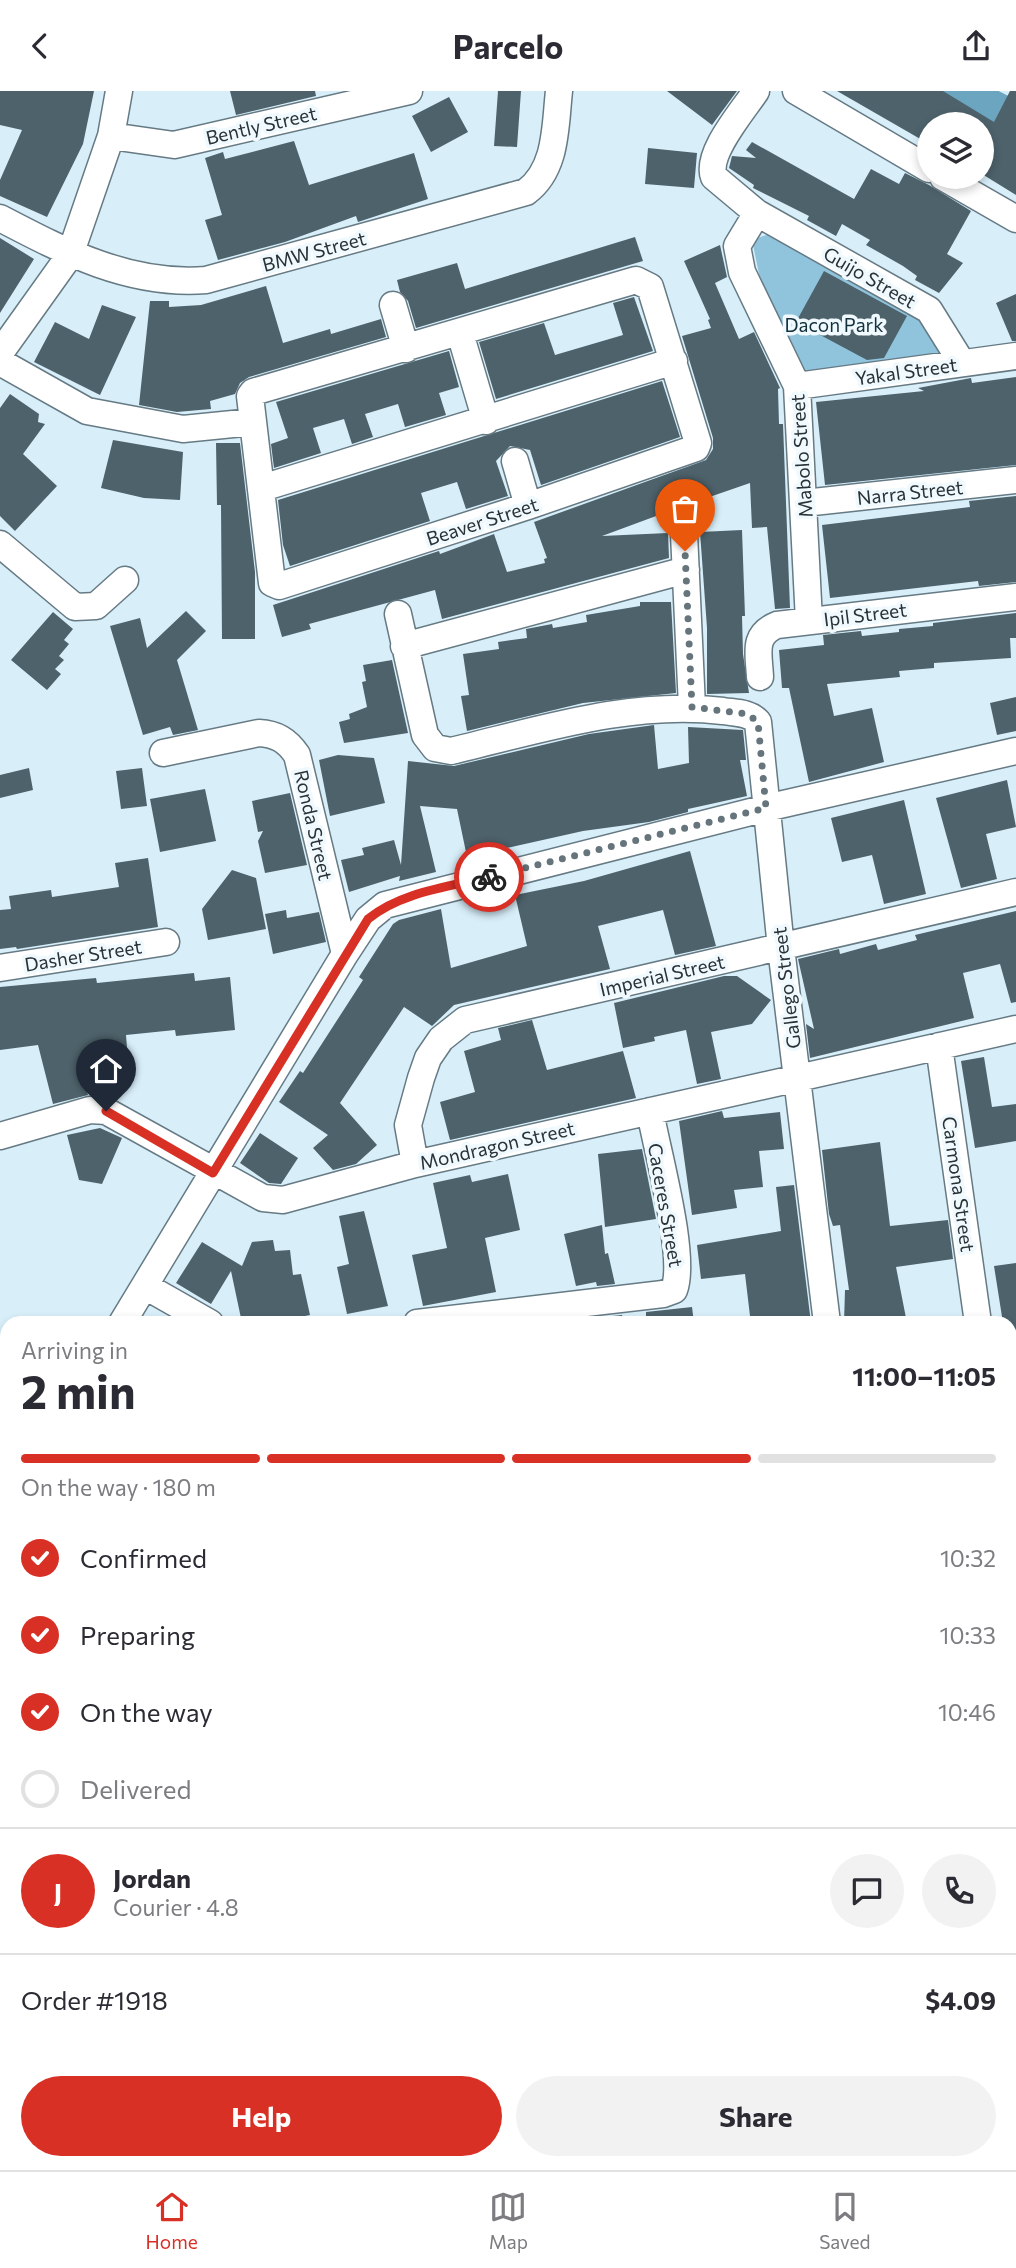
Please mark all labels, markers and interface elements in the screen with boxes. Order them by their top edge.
text: Parcelo [453,26,563,66]
icon: back [21,27,59,65]
icon: share [957,27,995,65]
street label: Bently Street [203,101,319,149]
map controls [917,112,994,189]
button: layers [917,112,994,189]
street label: BMW Street [260,226,369,276]
street label: Guijo Street [820,241,921,313]
park label: Dacon Park [785,313,883,336]
street label: Yakal Street [853,352,959,390]
street label: Mabolo Street [785,393,817,519]
street label: Narra Street [856,475,964,509]
pin [655,479,715,551]
icon: bag [666,490,704,528]
street label: Beaver Street [423,492,541,550]
street label: Ipil Street [822,597,908,631]
street label: Ronda Street [290,768,338,883]
courier [454,842,524,912]
icon: bike [470,858,508,896]
street label: Gallego Street [767,926,805,1050]
street label: Dasher Street [23,934,143,976]
street label: Imperial Street [597,949,727,1001]
pin [76,1039,136,1111]
icon: home [87,1050,125,1088]
street label: Carmona Street [938,1115,980,1253]
street label: Mondragon Street [417,1116,577,1174]
street label: Caceres Street [644,1141,688,1269]
text: Arriving in [21,1336,128,1364]
text: 11:00–11:05 [852,1360,996,1391]
text: 2 min [21,1362,136,1418]
text: On the way · 180 m [21,1473,216,1501]
icon: check [21,1539,59,1577]
text: Confirmed [80,1542,207,1573]
text: 10:32 [940,1544,996,1572]
icon: check [21,1616,59,1654]
text: Preparing [80,1619,195,1650]
text: 10:33 [940,1621,996,1649]
icon: check [21,1693,59,1731]
text: On the way [80,1696,213,1727]
text: 10:46 [938,1698,996,1726]
text: Delivered [80,1773,191,1804]
button: chat [830,1854,904,1928]
button: phone [922,1854,996,1928]
text: Jordan [113,1862,191,1893]
text: J [54,1876,62,1907]
text: Courier · 4.8 [113,1893,239,1921]
text: Order #1918 [21,1984,168,2015]
text: $4.09 [925,1984,996,2015]
button: Help [21,2076,502,2156]
button: Share [516,2076,996,2156]
tab: Home [146,2188,198,2253]
tab: Map [489,2188,528,2253]
tab: Saved [819,2188,870,2253]

